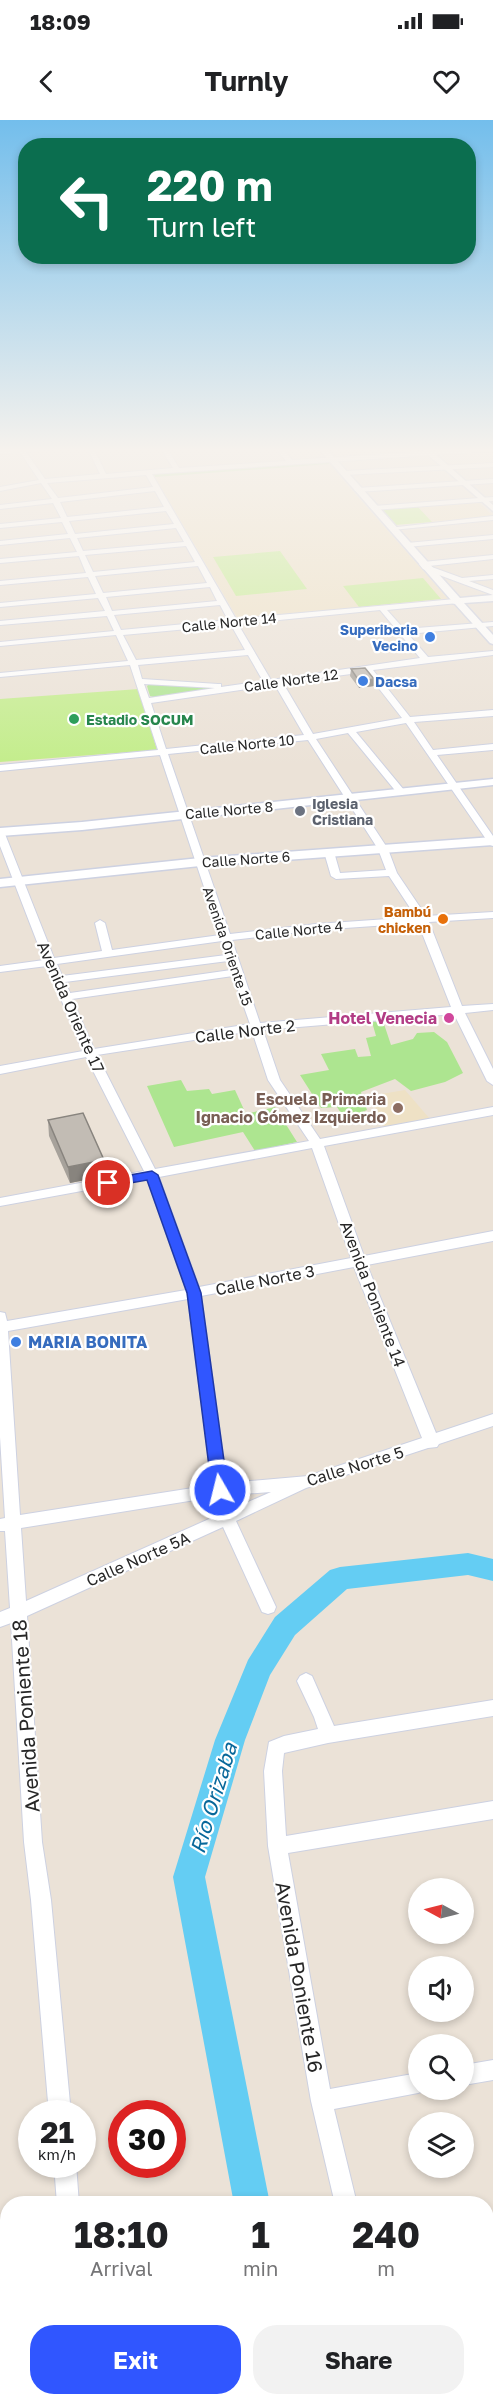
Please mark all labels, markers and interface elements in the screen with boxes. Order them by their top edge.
text: 18:09 [30,8,91,35]
icon: back [30,65,63,98]
text: Turnly [204,65,289,97]
icon: heart [430,65,463,98]
text: 220 m [147,160,273,210]
icon: left [48,162,126,240]
text: Turn left [147,211,256,243]
street label: Calle Norte 14 [181,609,277,635]
place label: Superiberia Vecino [340,621,418,654]
marker: Superiberia Vecino [423,630,437,644]
street label: Calle Norte 12 [243,665,339,695]
place label: Dacsa [375,673,417,690]
marker: Dacsa [356,674,370,688]
place label: Estadio SOCUM [86,711,193,728]
marker: Estadio SOCUM [67,712,81,726]
street label: Calle Norte 10 [199,731,295,757]
place label: Iglesia Cristiana [312,795,373,828]
street label: Calle Norte 8 [184,798,274,822]
marker: Iglesia Cristiana [293,804,307,818]
street label: Calle Norte 6 [201,847,291,871]
street label: Avenida Oriente 15 [200,884,256,1008]
place label: Bambú chicken [378,903,431,936]
marker: Bambú chicken [436,912,450,926]
street label: Calle Norte 4 [254,917,344,943]
street label: Avenida Oriente 17 [33,938,109,1076]
place label: Hotel Venecia [328,1008,437,1028]
marker: Hotel Venecia [442,1011,456,1025]
street label: Calle Norte 2 [194,1015,296,1047]
place label: Escuela Primaria Ignacio Gómez Izquierdo [196,1089,386,1127]
marker: Escuela Primaria Ignacio Gómez Izquierdo [391,1101,405,1115]
pin [82,1157,133,1208]
icon: arrive [91,1166,124,1199]
street label: Avenida Poniente 14 [336,1218,410,1370]
street label: Calle Norte 3 [214,1261,316,1299]
place label: MARIA BONITA [28,1332,148,1352]
marker: MARIA BONITA [9,1335,23,1349]
street label: Calle Norte 5 [304,1442,406,1490]
position arrow [188,1458,252,1522]
street label: Calle Norte 5A [83,1527,193,1591]
street label: Avenida Poniente 18 [6,1619,44,1813]
water label: Río Orizaba [184,1738,242,1857]
north arrow [408,1878,474,1944]
map controls [408,1878,474,2178]
street label: Avenida Poniente 16 [271,1880,329,2074]
button: sound [408,1956,474,2022]
button: search [408,2034,474,2100]
speed limit sign: 30 [108,2100,186,2178]
button: layers [408,2112,474,2178]
text: 21 [40,2114,74,2150]
text: km/h [38,2145,76,2163]
text: 18:10 [74,2213,169,2256]
text: 1 [251,2213,270,2256]
text: 240 [352,2213,420,2256]
text: Arrival [90,2256,153,2280]
text: min [243,2256,278,2280]
text: m [377,2256,395,2280]
button: Exit [30,2325,241,2394]
button: Share [253,2325,464,2394]

